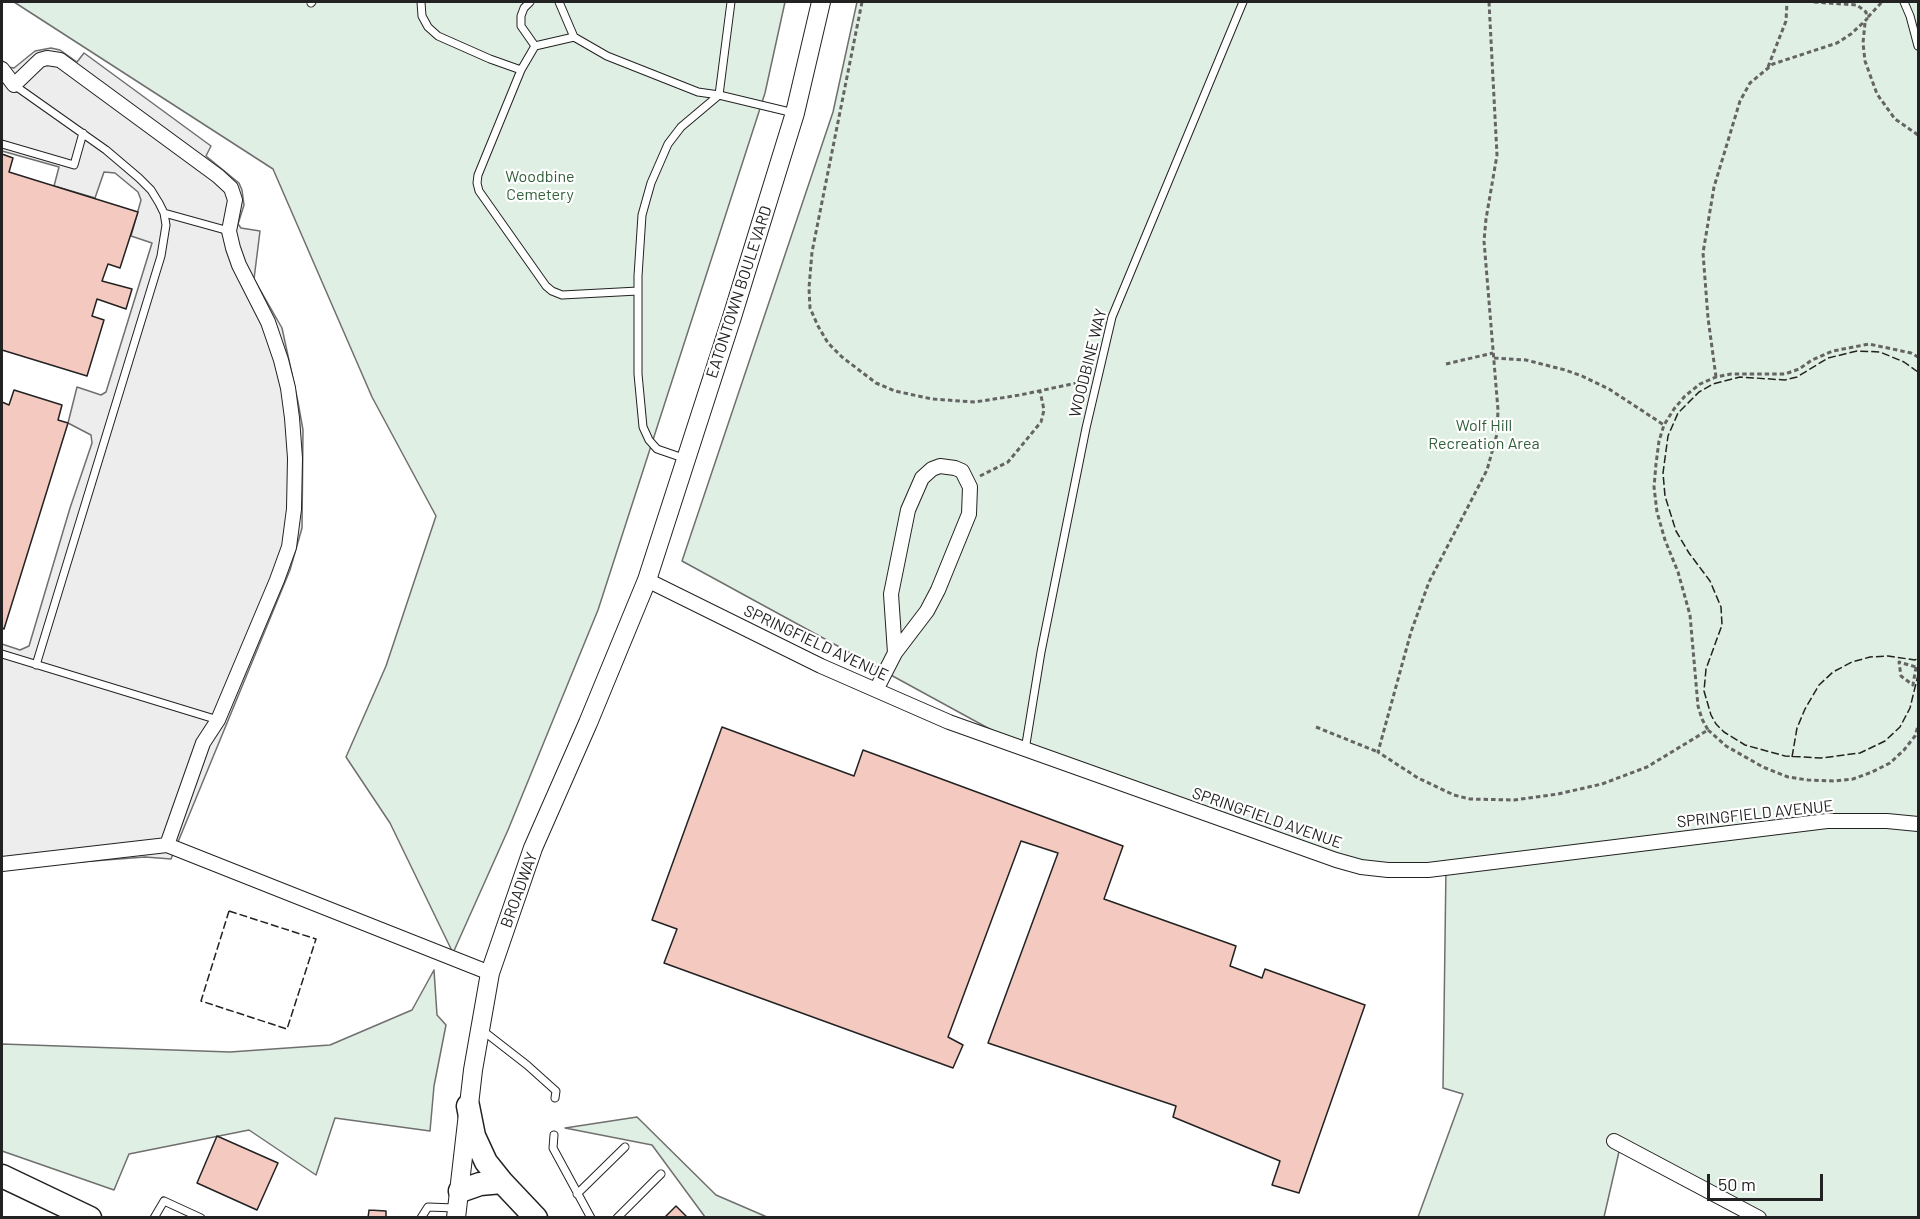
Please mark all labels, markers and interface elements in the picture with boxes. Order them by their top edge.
park label: Woodbine Cemetery [505,167,575,205]
street label: EATONTOWN BOULEVARD [702,203,776,381]
street label: WOODBINE WAY [1065,307,1111,419]
park label: Wolf Hill Recreation Area [1428,416,1540,454]
street label: SPRINGFIELD AVENUE [741,601,891,685]
street label: SPRINGFIELD AVENUE [1190,783,1344,853]
street label: SPRINGFIELD AVENUE [1676,796,1834,832]
street label: BROADWAY [496,849,542,931]
scale bar [1710,1162,1826,1200]
text: 50 m [1718,1173,1756,1195]

